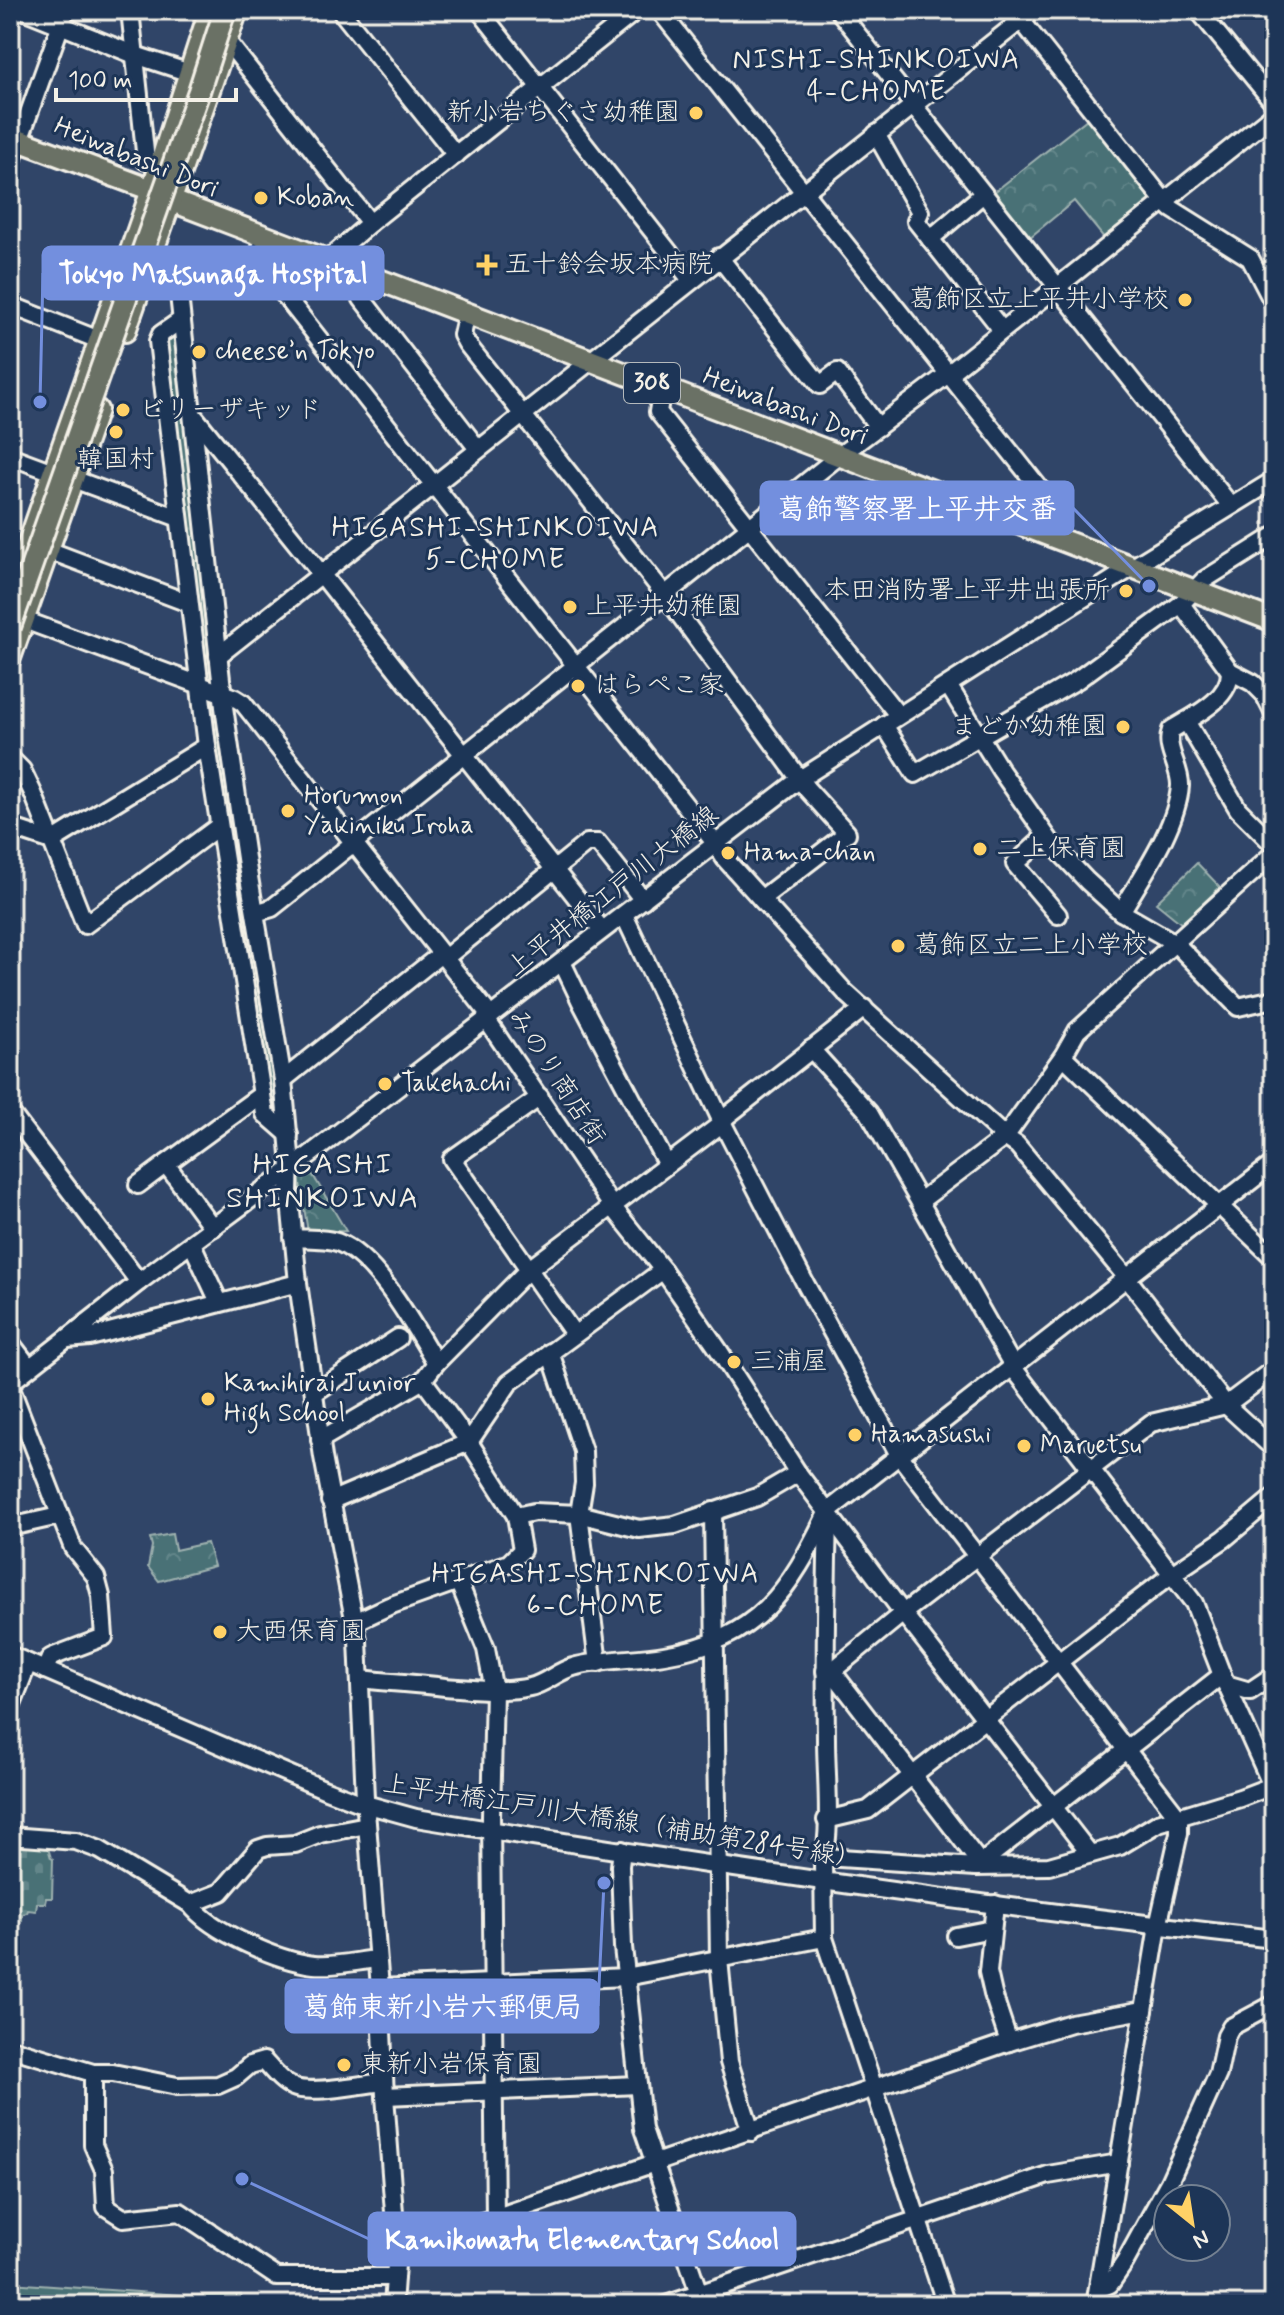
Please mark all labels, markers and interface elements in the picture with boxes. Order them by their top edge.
district label: NISHI-SHINKOIWA 4-CHOME [733,42,1021,111]
scale bar [56,52,236,102]
text: 100 m [68,66,132,97]
place label: 新小岩ちぐさ幼稚園 [447,96,680,130]
marker: 新小岩ちぐさ幼稚園 [687,104,705,122]
street label: Heiwabashi Dori [49,110,223,206]
place label: Koban [277,181,354,215]
marker: Koban [252,189,270,207]
callout: Tokyo Matsunaga Hospital [43,247,383,299]
place label: 五十鈴会坂本病院 [505,248,713,282]
marker: 五十鈴会坂本病院 [476,254,498,276]
text: Tokyo Matsunaga Hospital [58,257,368,297]
place label: 葛飾区立上平井小学校 [909,283,1169,317]
marker: 葛飾区立上平井小学校 [1176,291,1194,309]
place label: cheese’n Tokyo [215,335,375,369]
marker: cheese’n Tokyo [190,343,208,361]
street label: Heiwabashi Dori [698,360,872,454]
road number: 308 [624,363,680,403]
place label: ビリーザキッド [139,393,322,427]
marker: ビリーザキッド [114,401,132,419]
marker: 韓国村 [107,423,125,441]
place label: 韓国村 [77,443,155,477]
callout: 葛飾警察署上平井交番 [761,482,1073,534]
text: 葛飾警察署上平井交番 [777,492,1057,529]
district label: HIGASHI-SHINKOIWA 5-CHOME [331,510,661,579]
place label: 本田消防署上平井出張所 [824,574,1110,608]
marker: 本田消防署上平井出張所 [1117,582,1135,600]
place label: 上平井幼稚園 [586,590,742,624]
marker: 上平井幼稚園 [561,598,579,616]
place label: はらぺこ家 [594,669,724,703]
marker: はらぺこ家 [569,677,587,695]
place label: まどか幼稚園 [951,710,1107,744]
marker: まどか幼稚園 [1114,718,1132,736]
place label: Horumon Yakiniku Iroha [304,779,474,843]
street label: 上平井橋江戸川大橋線 [500,799,726,985]
marker: Horumon Yakiniku Iroha [279,802,297,820]
place label: 二上保育園 [996,832,1126,866]
place label: Hama-chan [744,836,875,870]
marker: 二上保育園 [971,840,989,858]
marker: Hama-chan [719,844,737,862]
place label: 葛飾区立二上小学校 [914,929,1148,963]
marker: 葛飾区立二上小学校 [889,937,907,955]
street label: みのり商店街 [499,1002,613,1152]
place label: Takehachi [401,1067,511,1101]
marker: Takehachi [376,1075,394,1093]
district label: HIGASHI SHINKOIWA [226,1145,420,1218]
place label: 三浦屋 [750,1345,828,1379]
marker: 三浦屋 [725,1353,743,1371]
place label: Kamihirai Junior High School [224,1367,416,1434]
marker: Kamihirai Junior High School [199,1390,217,1408]
place label: Hamasushi [871,1418,991,1452]
marker: Hamasushi [846,1426,864,1444]
place label: Maruetsu [1040,1429,1142,1463]
marker: Maruetsu [1015,1437,1033,1455]
district label: HIGASHI-SHINKOIWA 6-CHOME [431,1556,761,1625]
place label: 大西保育園 [236,1615,366,1649]
marker: 大西保育園 [211,1623,229,1641]
street label: 上平井橋江戸川大橋線（補助第284号線） [380,1767,864,1877]
callout: 葛飾東新小岩六郵便局 [286,1980,598,2032]
text: 葛飾東新小岩六郵便局 [302,1990,582,2027]
place label: 東新小岩保育園 [360,2048,542,2082]
marker: 東新小岩保育園 [335,2056,353,2074]
north arrow [1152,2183,1232,2263]
callout: Kamikomatu Elementary School [369,2213,795,2265]
text: Kamikomatu Elementary School [385,2223,779,2260]
text: N [1188,2223,1214,2254]

